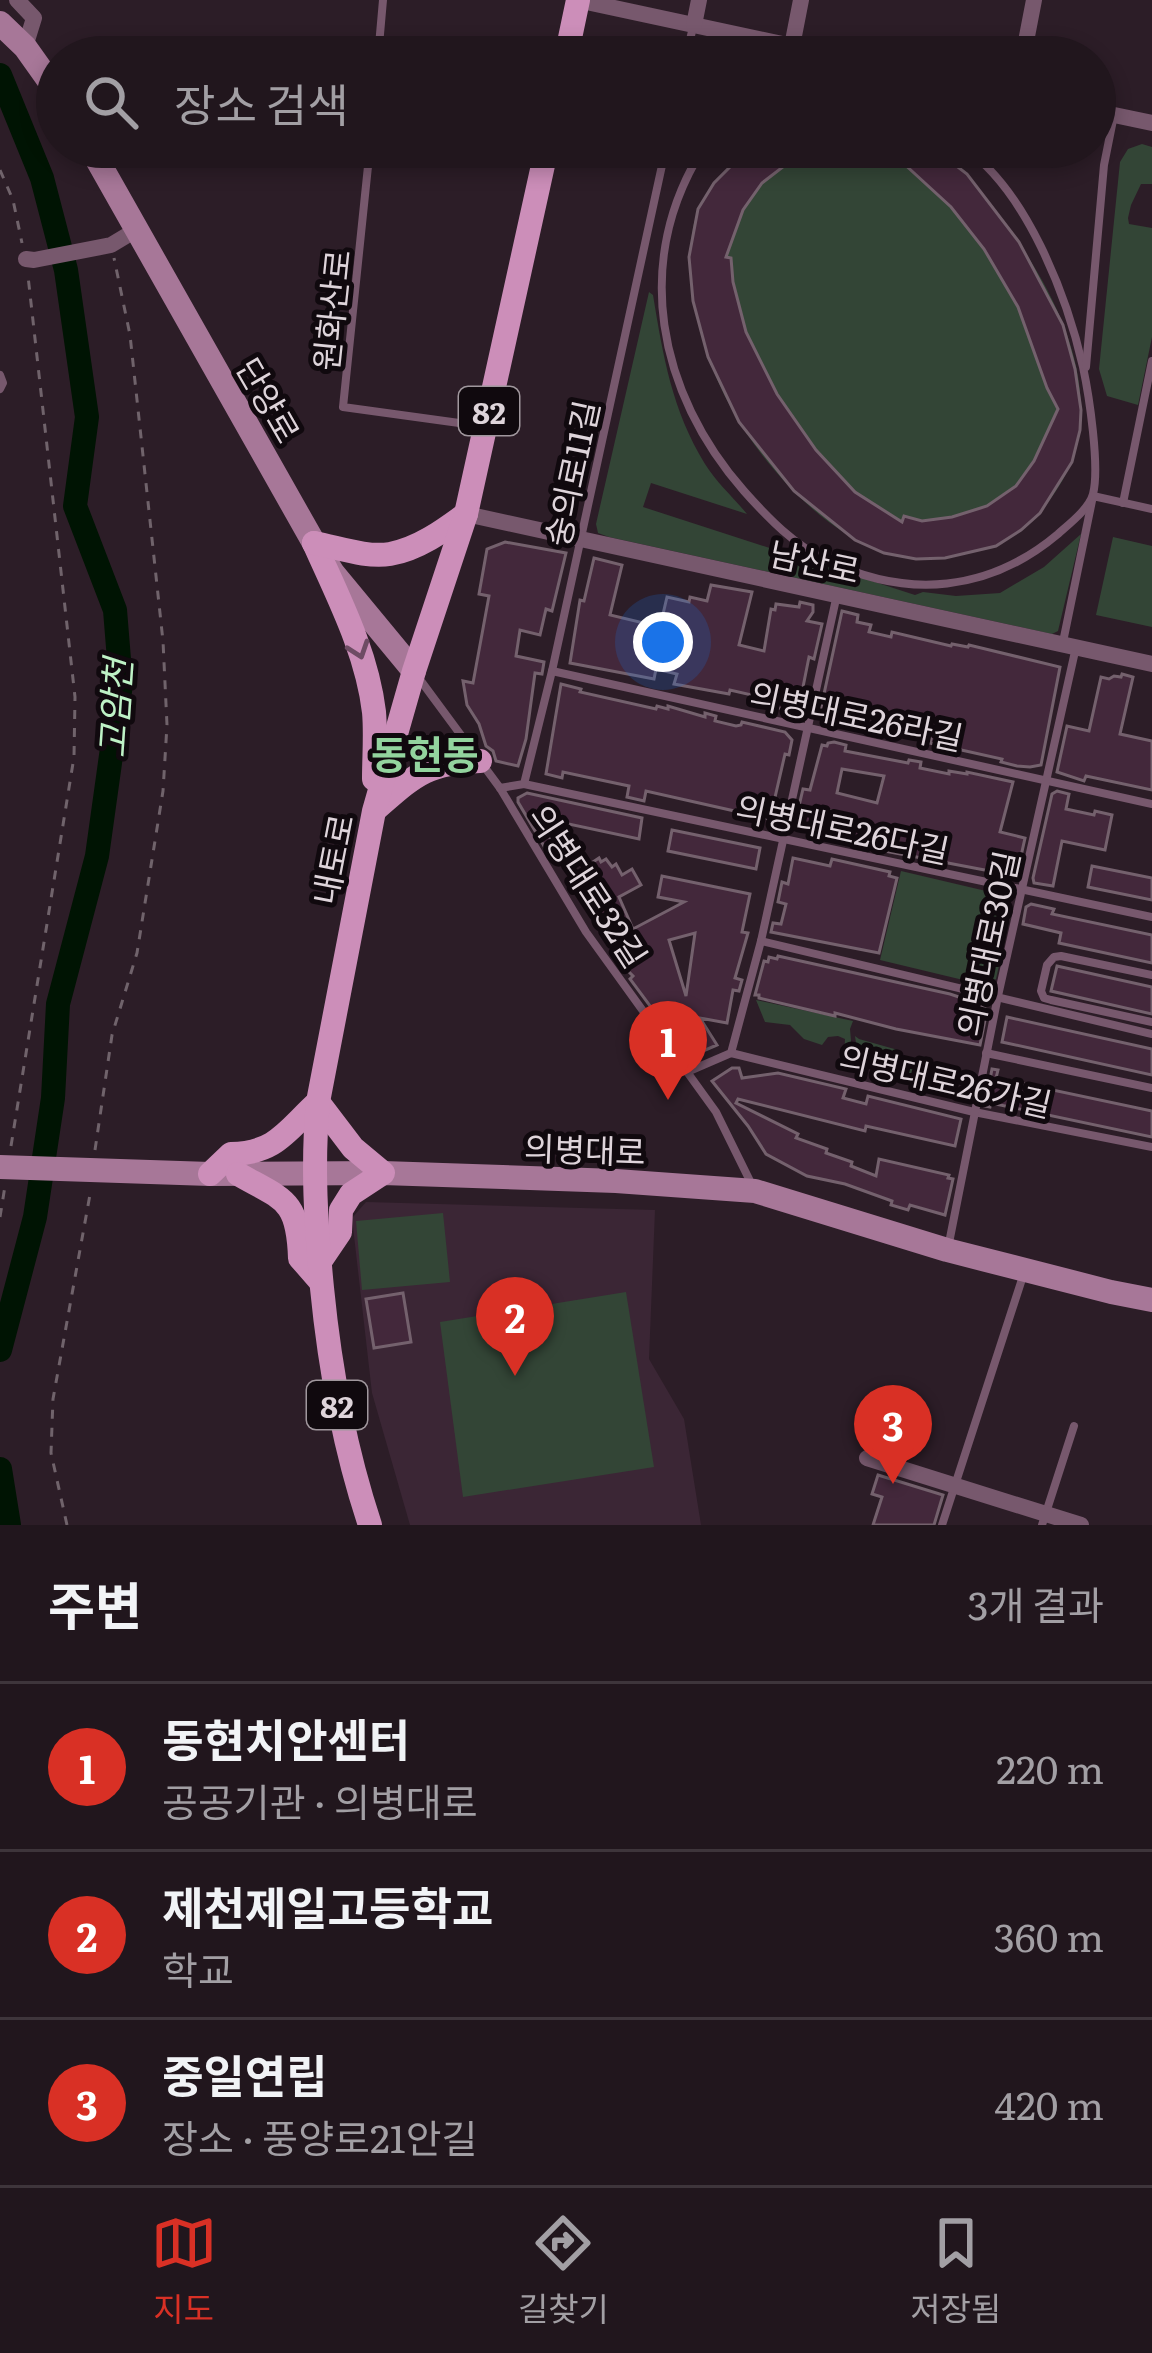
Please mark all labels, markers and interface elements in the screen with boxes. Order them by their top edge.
search box [36,36,1116,168]
icon: search [78,69,144,135]
text: 장소 검색 [174,69,349,136]
street label: 원화산로 [299,247,361,373]
street label: 단양로 [226,347,314,451]
road number: 82 [459,387,519,435]
street label: 숭의로11길 [531,395,609,551]
street label: 남산로 [765,527,865,593]
your location [633,612,693,672]
one-way arrow [344,639,369,660]
water label: 고암천 [83,653,143,759]
street label: 의병대로26라길 [746,668,968,760]
district label: 동현동 [371,723,479,781]
street label: 의병대로26다길 [732,781,954,873]
street label: 의병대로32길 [519,794,661,976]
street label: 내토로 [298,810,364,908]
street label: 의병대로30길 [942,846,1030,1040]
pin: 1 [629,1001,707,1100]
street label: 의병대로26가길 [835,1031,1057,1127]
street label: 의병대로 [523,1121,647,1175]
pin: 2 [476,1277,554,1376]
road number: 82 [307,1381,367,1429]
pin: 3 [854,1385,932,1484]
text: 주변 [48,1565,142,1641]
text: 3개 결과 [967,1574,1104,1632]
text: 동현치안센터 [162,1704,410,1771]
text: 1 [79,1738,95,1796]
text: 220 m [996,1738,1104,1796]
text: 공공기관 · 의병대로 [162,1771,478,1829]
text: 제천제일고등학교 [162,1872,493,1939]
text: 2 [77,1906,97,1964]
text: 360 m [994,1906,1104,1964]
text: 학교 [162,1939,234,1997]
text: 중일연립 [162,2040,328,2107]
text: 3 [76,2074,98,2132]
text: 420 m [995,2074,1104,2132]
text: 장소 · 풍양로21안길 [162,2107,477,2165]
tab: 지도 [151,2210,217,2331]
tab: 길찾기 [518,2210,609,2331]
tab: 저장됨 [910,2210,1001,2331]

